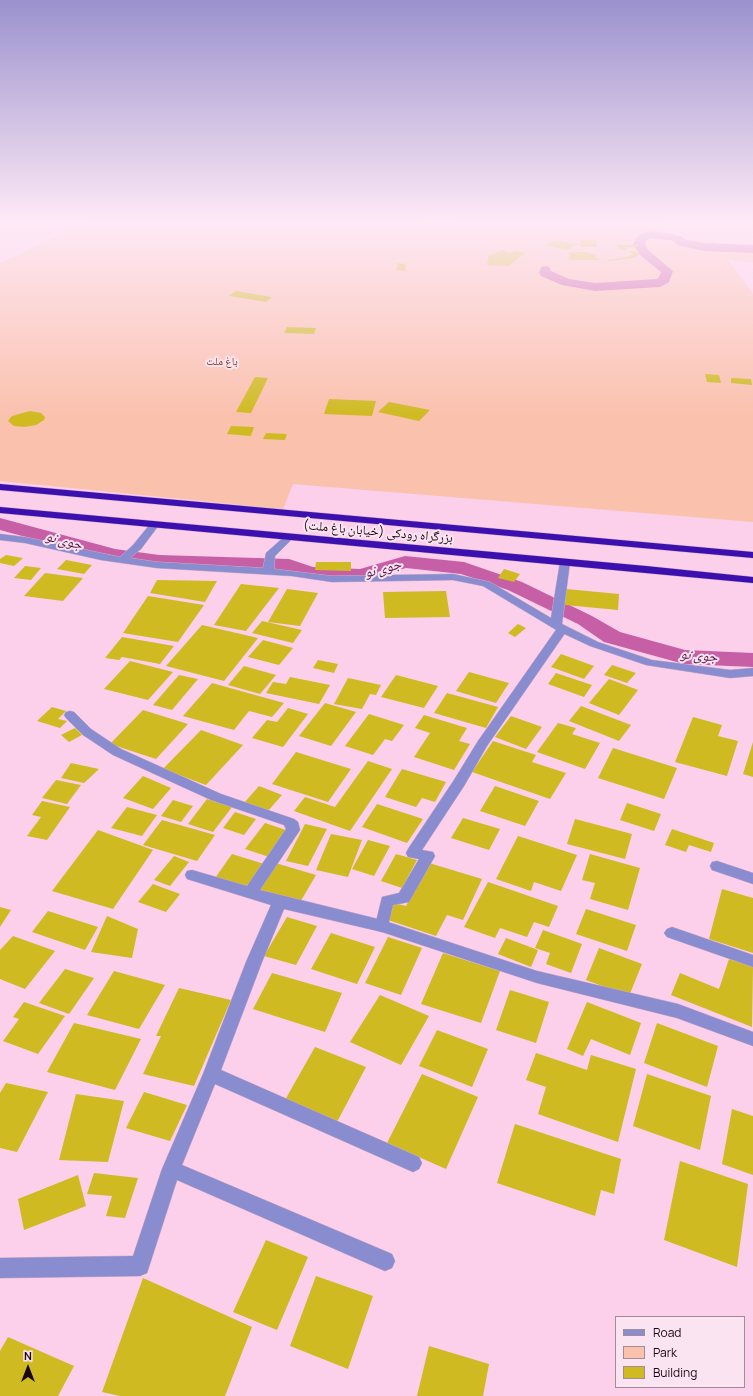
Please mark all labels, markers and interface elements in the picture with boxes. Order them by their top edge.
park label: باغ ملت [206,355,238,369]
street label: بزرگراه رودکی (خیابان باغ ملت) [302,518,454,546]
water label: جوی نو [44,528,84,554]
water label: جوی نو [363,556,403,582]
water label: جوی نو [680,646,718,666]
legend [615,1316,745,1388]
text: Road [653,1324,681,1341]
text: Park [653,1344,677,1361]
north arrow [8,1348,48,1388]
text: N [24,1348,32,1363]
text: Building [653,1364,697,1381]

